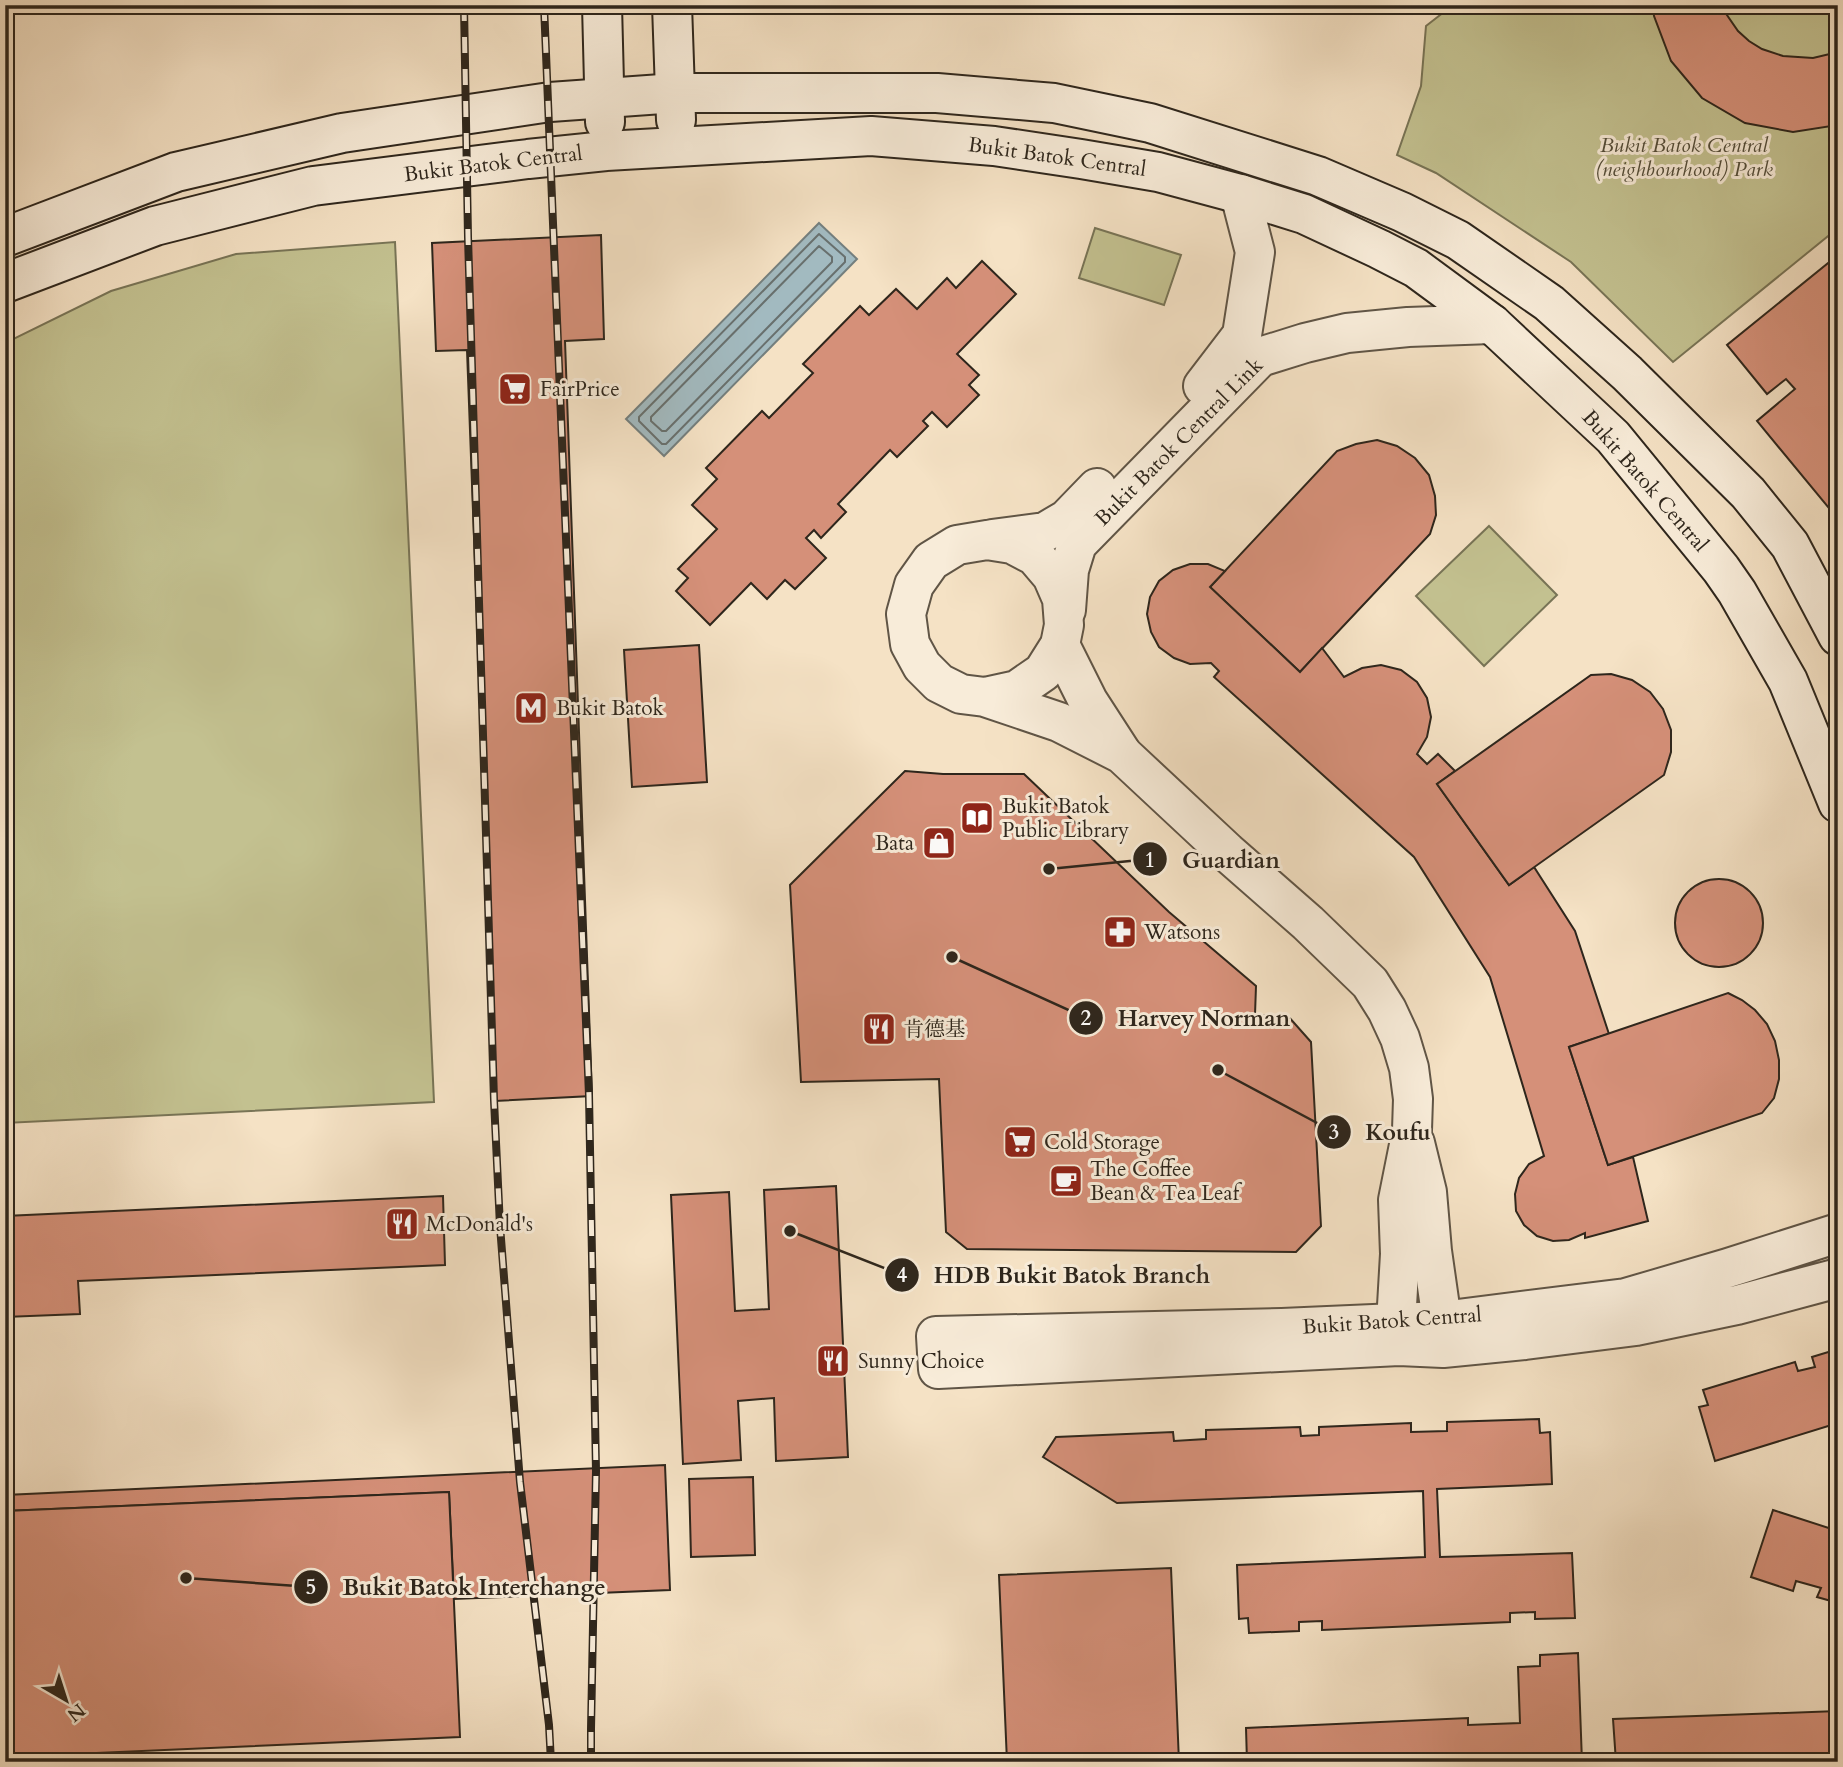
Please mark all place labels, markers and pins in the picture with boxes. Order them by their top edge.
supermarket icon: FairPrice [496,370,534,408]
place label: FairPrice [540,375,620,404]
metro station icon: Bukit Batok [512,689,550,727]
place label: Bukit Batok [556,694,665,723]
place label: Bukit Batok Public Library [1002,792,1129,845]
library icon: Bukit Batok Public Library [958,799,996,837]
shop icon: Bata [920,824,958,862]
place label: Bata [875,829,914,858]
callout: Guardian [1133,837,1294,881]
pharmacy icon: Watsons [1101,913,1139,951]
place label: Watsons [1143,918,1220,947]
callout: Harvey Norman [1069,996,1305,1040]
restaurant icon: 肯德基 [860,1010,898,1048]
place label: 肯德基 [903,1015,966,1044]
callout: Koufu [1316,1110,1445,1154]
supermarket icon: Cold Storage [1001,1123,1039,1161]
place label: Cold Storage [1044,1128,1160,1157]
place label: The Coffee Bean & Tea Leaf [1090,1155,1243,1208]
cafe icon: The Coffee Bean & Tea Leaf [1047,1162,1085,1200]
restaurant icon: McDonald's [383,1205,421,1243]
place label: McDonald's [426,1210,533,1239]
callout: HDB Bukit Batok Branch [885,1253,1224,1297]
restaurant icon: Sunny Choice [814,1342,852,1380]
place label: Sunny Choice [858,1347,985,1376]
callout: Bukit Batok Interchange [293,1565,619,1609]

